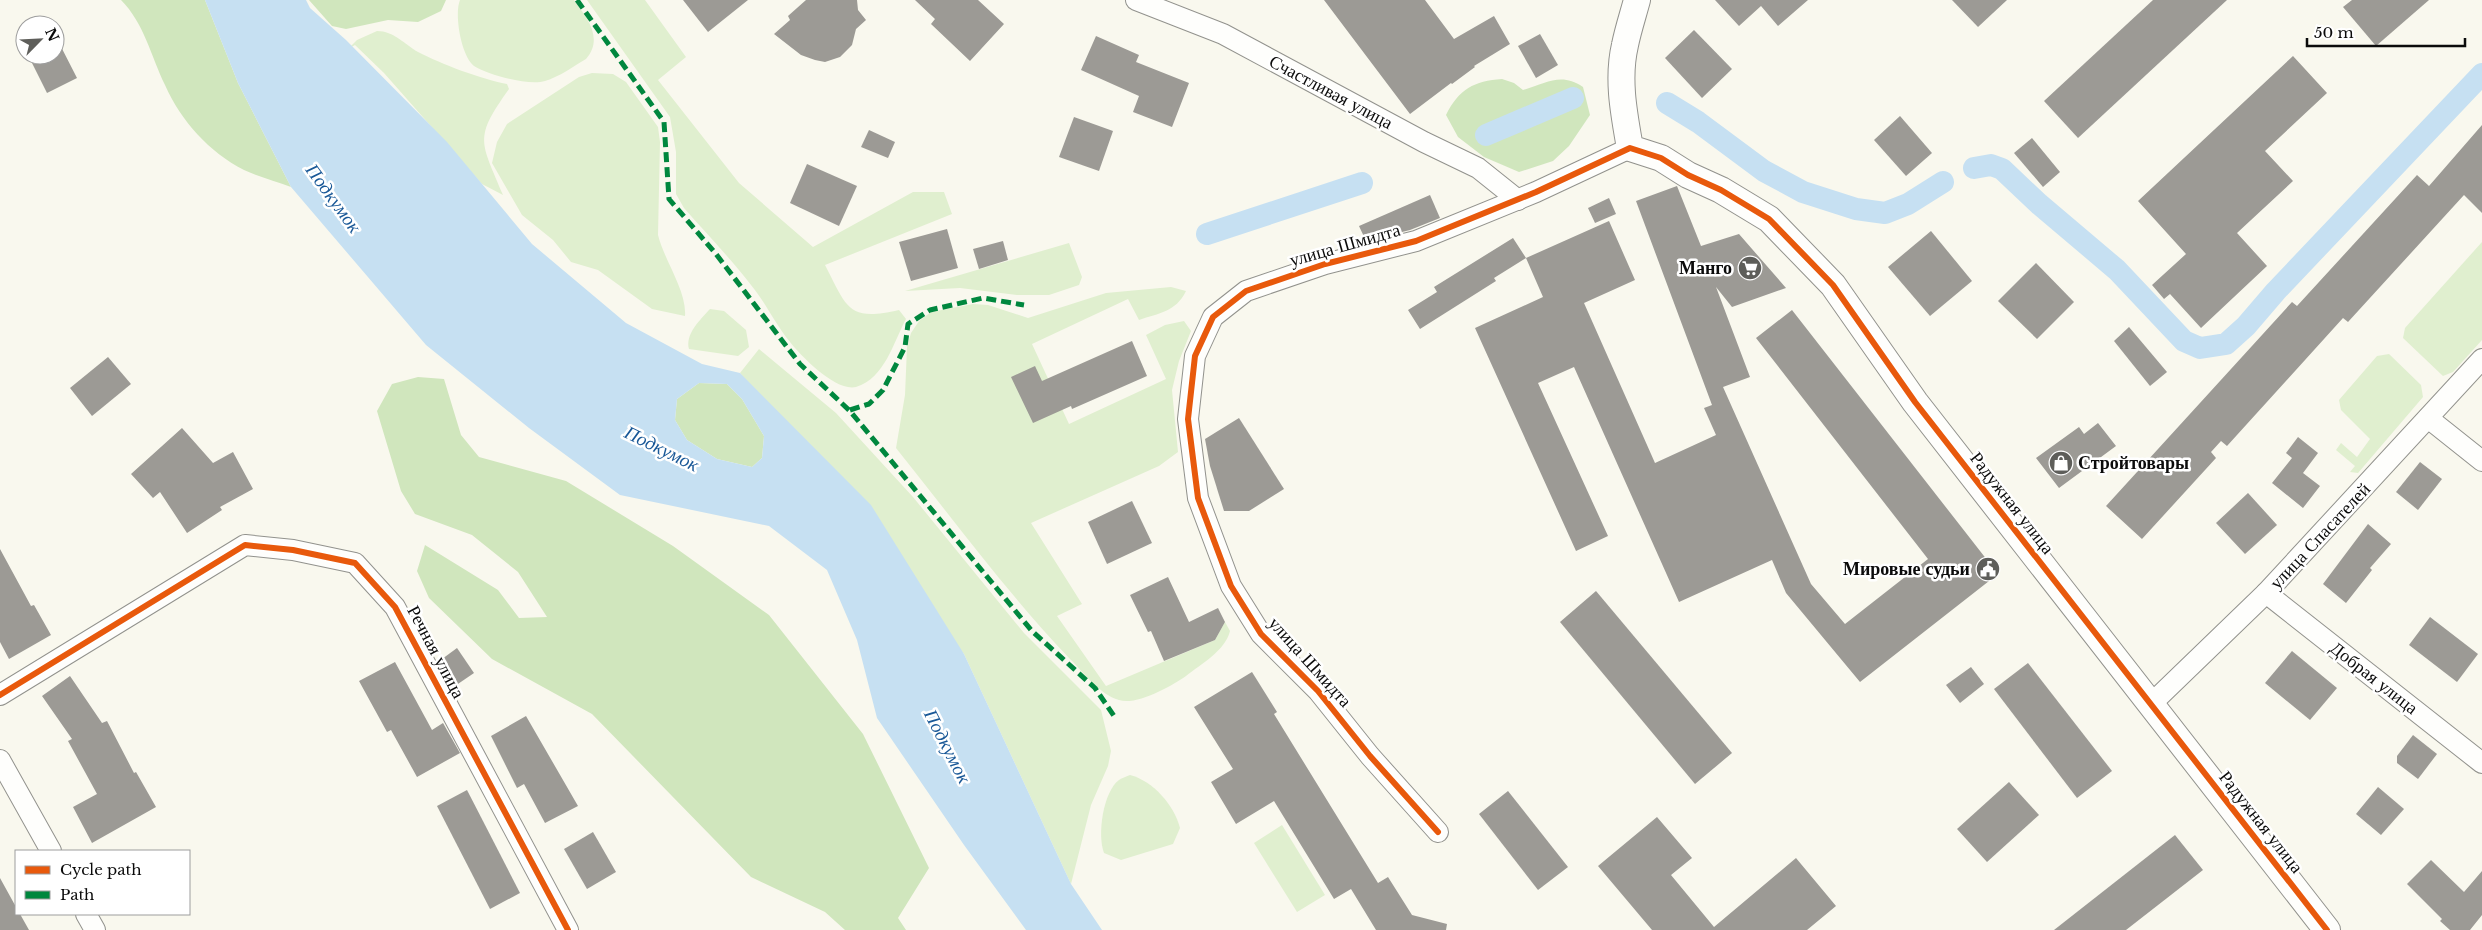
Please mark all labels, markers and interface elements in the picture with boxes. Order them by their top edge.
north arrow [15,15,65,65]
scale bar [2307,15,2464,47]
text: 50 m [2314,23,2354,42]
text: N [41,25,63,44]
street label: Счастливая улица [1265,50,1397,134]
water label: Подкумок [300,158,367,238]
street label: улица Шмидта [1287,219,1403,271]
supermarket icon: Манго [1737,255,1763,281]
place label: Манго [1679,257,1732,279]
water label: Подкумок [620,420,704,477]
street label: Радужная улица [1965,447,2059,559]
shop icon: Стройтовары [2048,450,2074,476]
place label: Стройтовары [2078,452,2189,474]
street label: улица Спасателей [2265,478,2375,594]
public building icon: Мировые судьи [1975,556,2001,582]
place label: Мировые судьи [1843,558,1970,580]
street label: Речная улица [402,602,470,702]
street label: улица Шмидта [1264,612,1356,712]
street label: Добрая улица [2326,637,2422,719]
water label: Подкумок [919,704,976,788]
street label: Радужная улица [2214,766,2308,878]
legend [15,850,190,915]
text: Cycle path [60,860,142,879]
text: Path [60,885,94,904]

